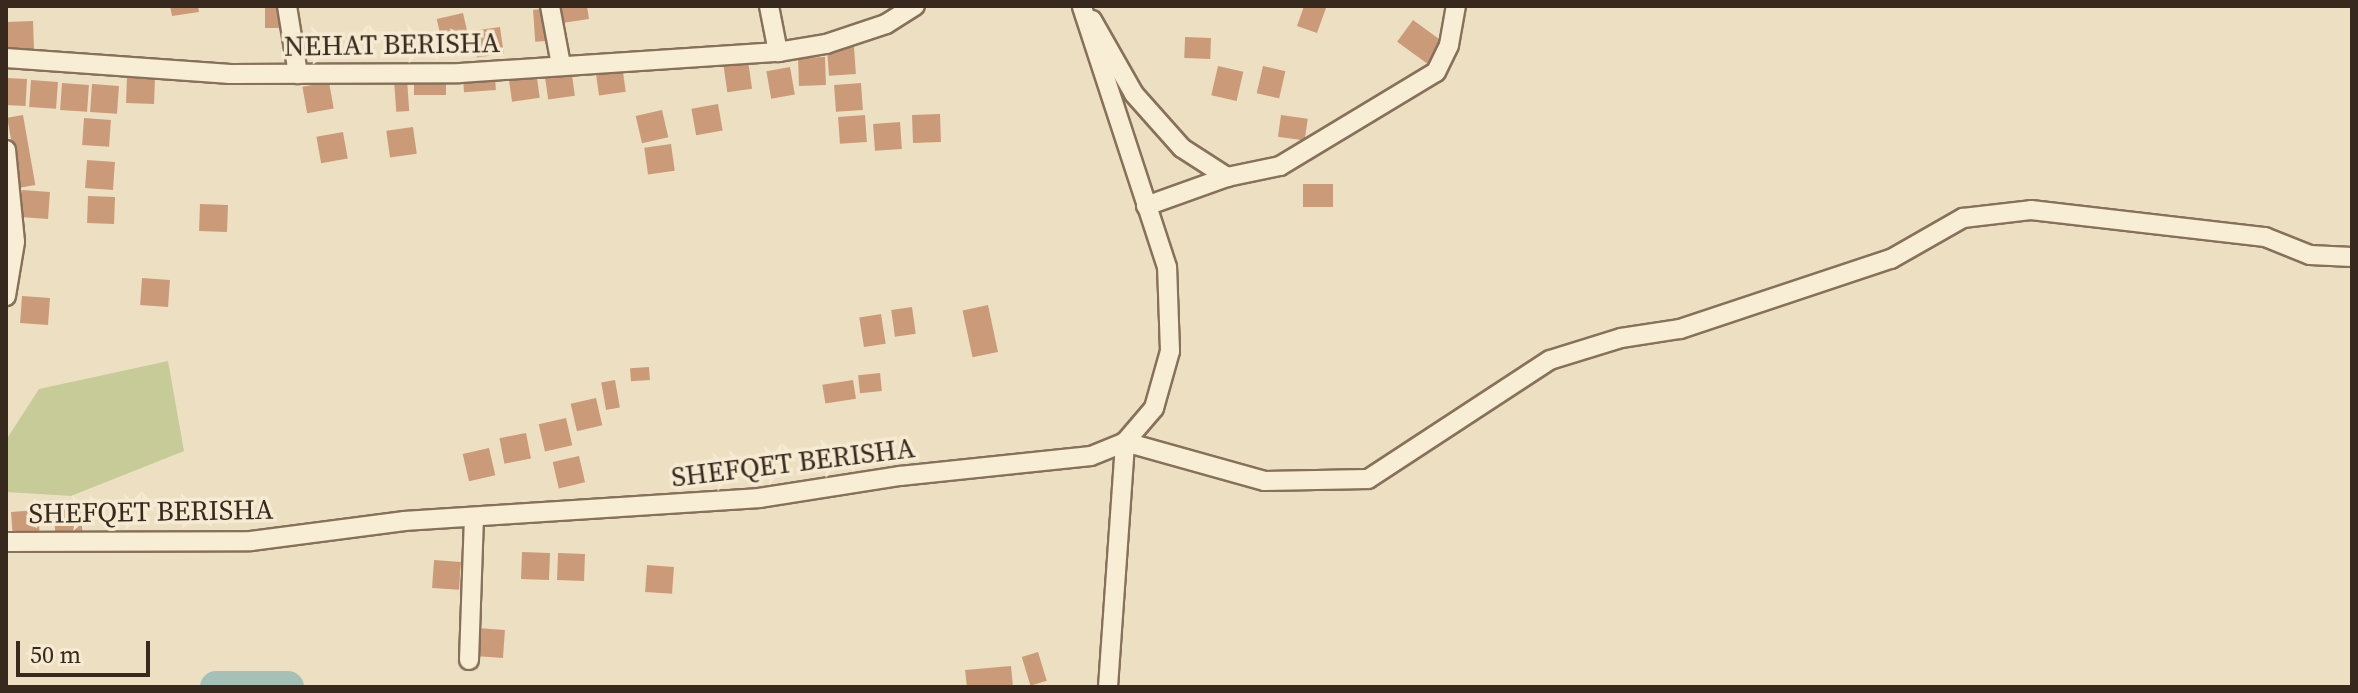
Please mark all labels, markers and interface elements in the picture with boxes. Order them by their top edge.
street label: NEHAT BERISHA [283,25,501,63]
street label: SHEFQET BERISHA [669,430,917,494]
street label: SHEFQET BERISHA [28,492,274,530]
scale bar [20,625,154,675]
text: 50 m [30,638,81,671]

